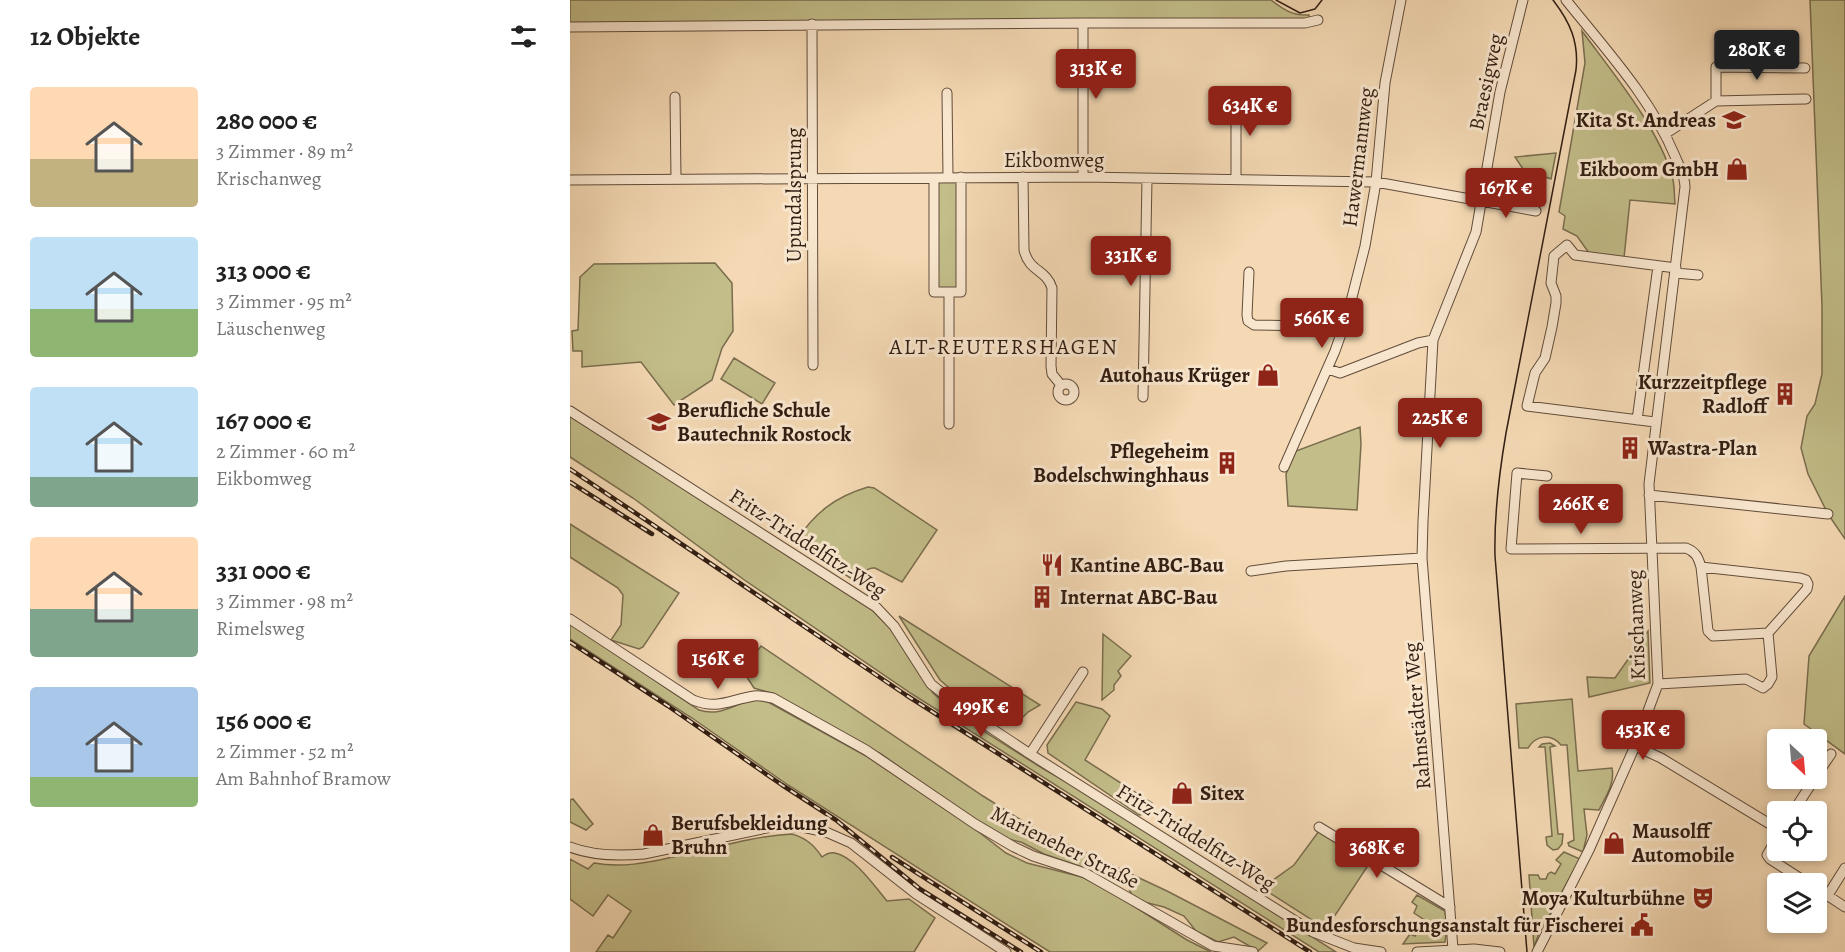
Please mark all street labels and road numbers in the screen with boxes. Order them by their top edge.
street label: Braesigweg [1462,30,1510,133]
street label: Hawermannweg [1336,85,1381,229]
street label: Upundalsprung [780,127,808,263]
street label: Eikbomweg [1004,146,1105,174]
street label: Fritz-Triddelfitz-Weg [724,482,892,605]
street label: Krischanweg [1620,569,1652,681]
street label: Rahnstädter Weg [1397,641,1437,791]
street label: Fritz-Triddelfitz-Weg [1111,777,1281,897]
street label: Marieneher Straße [986,799,1144,895]

